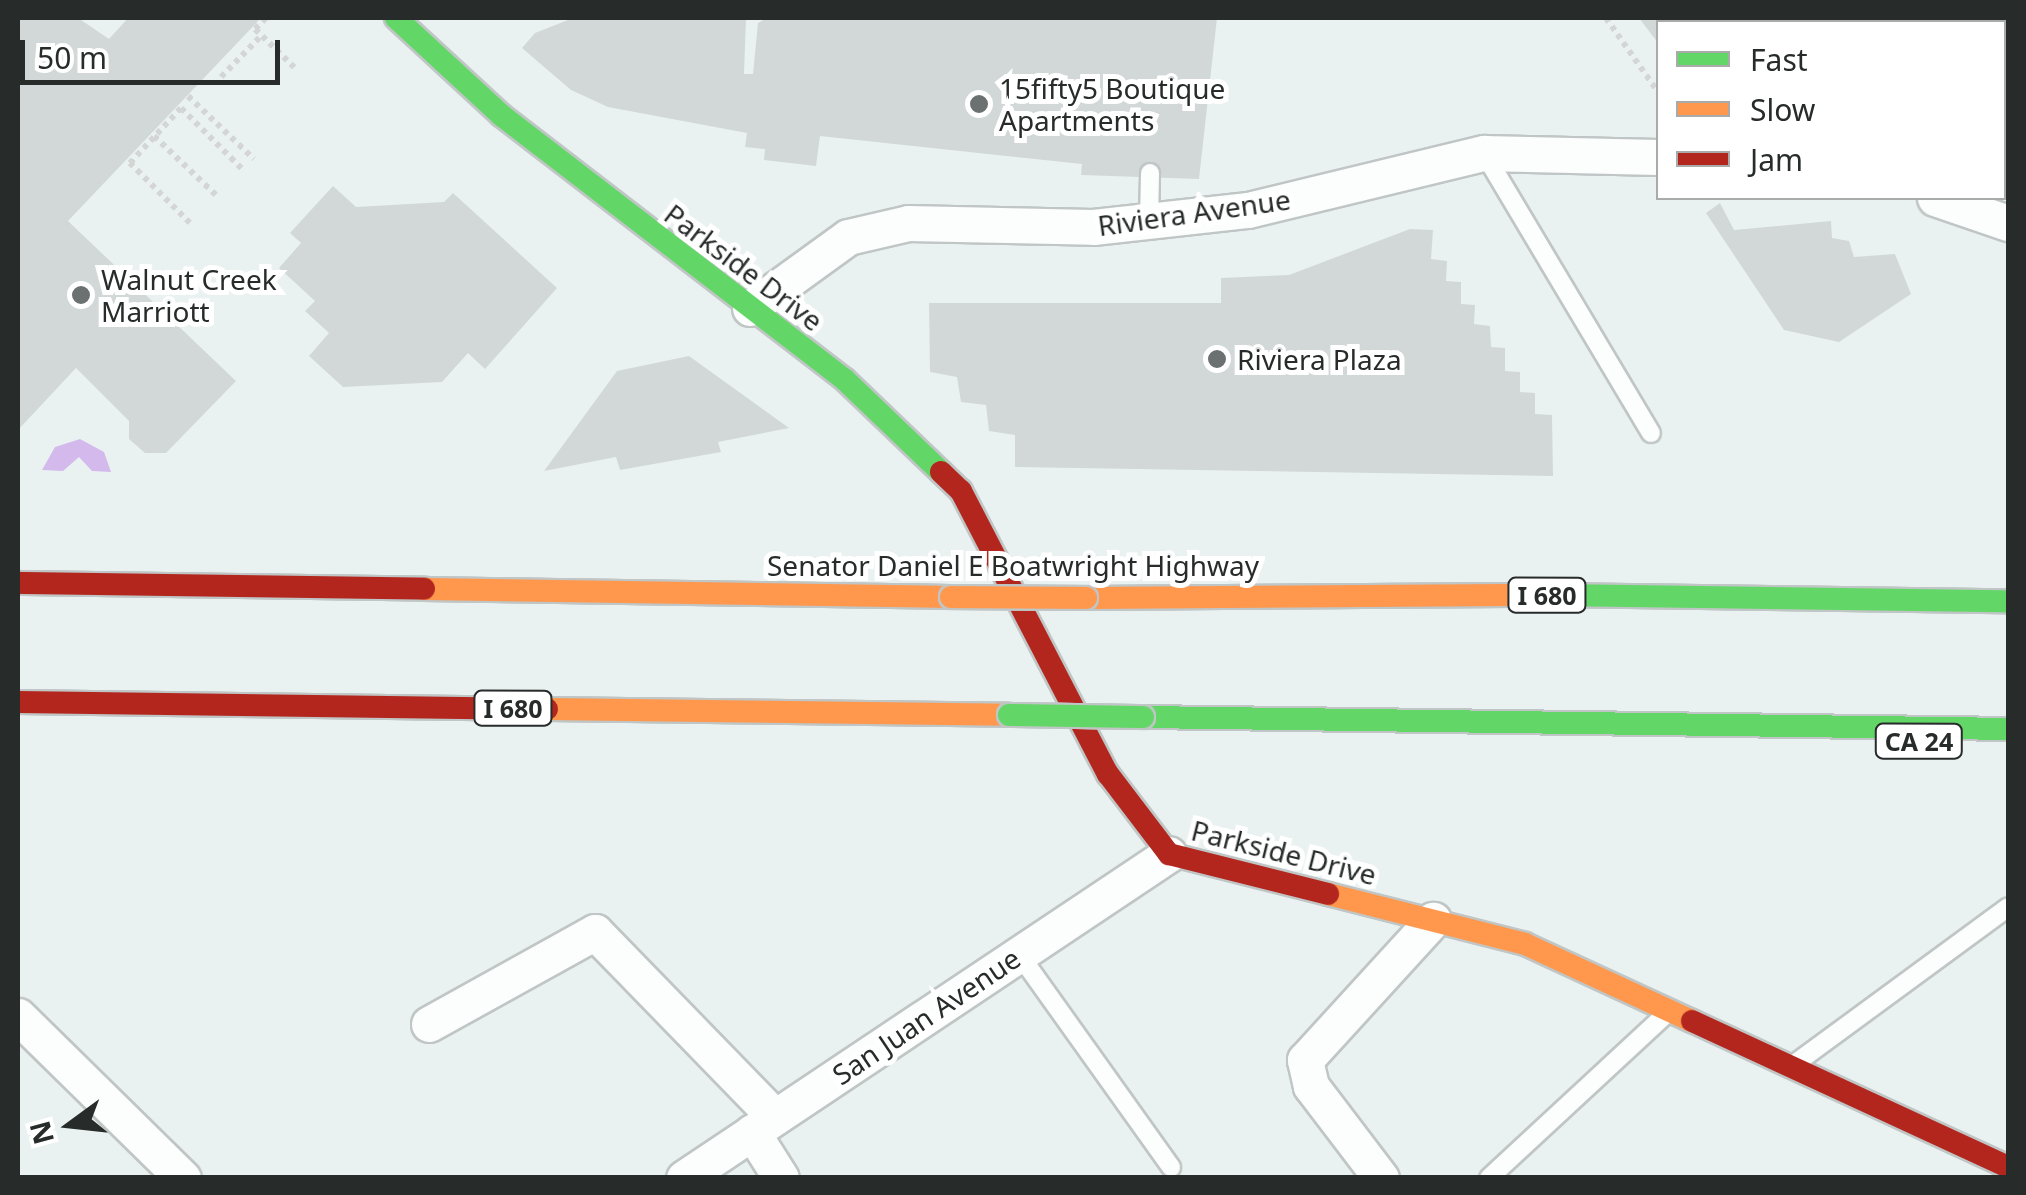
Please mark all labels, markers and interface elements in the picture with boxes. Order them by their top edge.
scale bar [25,20,285,82]
legend [1656,20,2006,200]
text: 50 m [37,37,107,78]
text: Fast [1750,39,1808,80]
place label: 15fifty5 Boutique Apartments [999,71,1225,137]
text: Slow [1750,89,1815,130]
marker: 15fifty5 Boutique Apartments [968,93,990,115]
text: Jam [1750,139,1803,180]
street label: Riviera Avenue [1096,182,1292,242]
street label: Parkside Drive [658,197,830,337]
place label: Walnut Creek Marriott [101,262,277,328]
marker: Walnut Creek Marriott [70,284,92,306]
place label: Riviera Plaza [1237,342,1402,376]
marker: Riviera Plaza [1206,348,1228,370]
street label: Senator Daniel E Boatwright Highway [767,548,1259,582]
road number: I 680 [1507,575,1587,615]
road number: I 680 [473,688,553,728]
road number: CA 24 [1874,721,1964,761]
street label: Parkside Drive [1188,813,1380,891]
street label: San Juan Avenue [826,941,1026,1091]
north arrow [20,1075,120,1175]
text: N [20,1117,62,1149]

